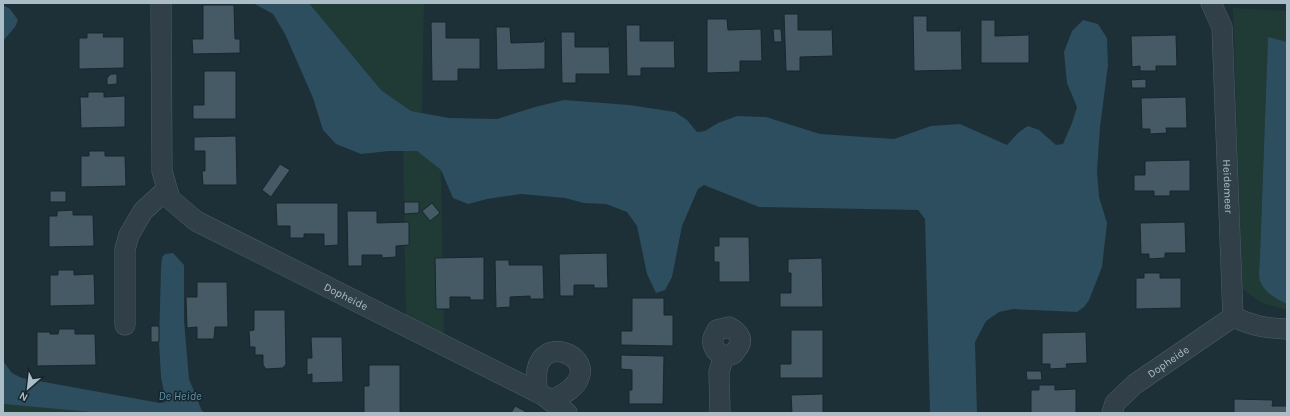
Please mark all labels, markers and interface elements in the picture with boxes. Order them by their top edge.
street label: Heidemeer [1221,159,1236,214]
street label: Dopheide [322,280,370,313]
street label: Dopheide [1145,342,1192,380]
north arrow [8,368,48,408]
text: N [17,389,30,404]
water label: De Heide [158,389,202,403]

